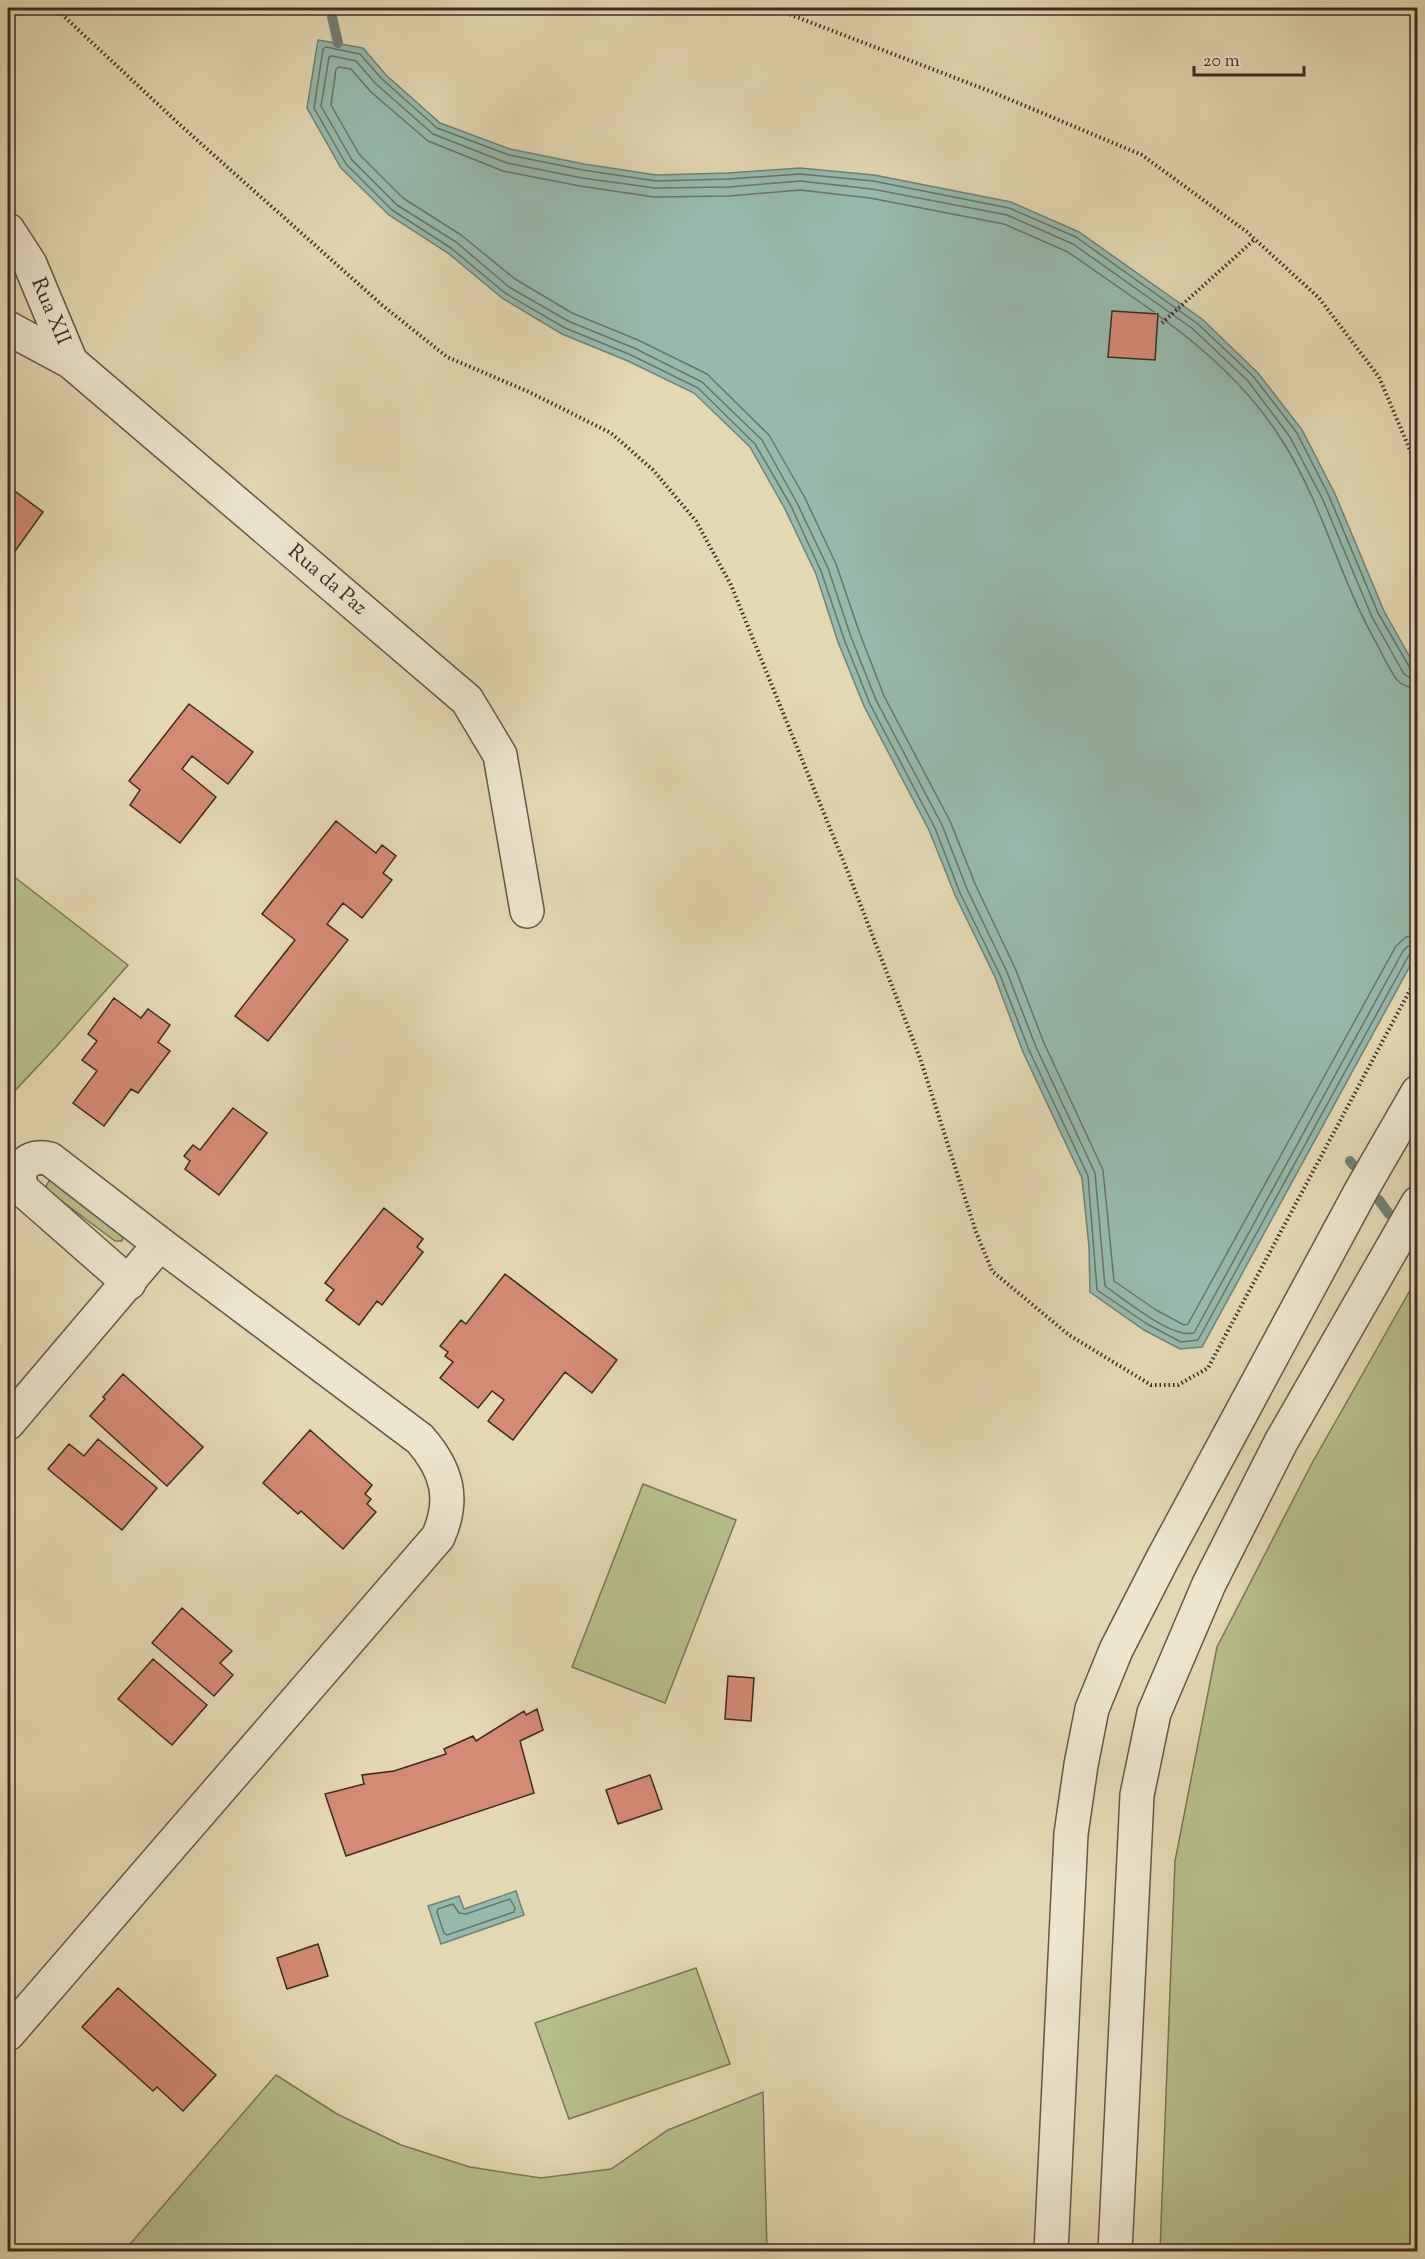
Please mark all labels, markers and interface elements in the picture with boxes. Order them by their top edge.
scale bar [1194,39,1304,77]
text: 20 m [1203,49,1240,75]
street label: Rua XII [22,273,77,350]
street label: Rua da Paz [281,538,373,623]

